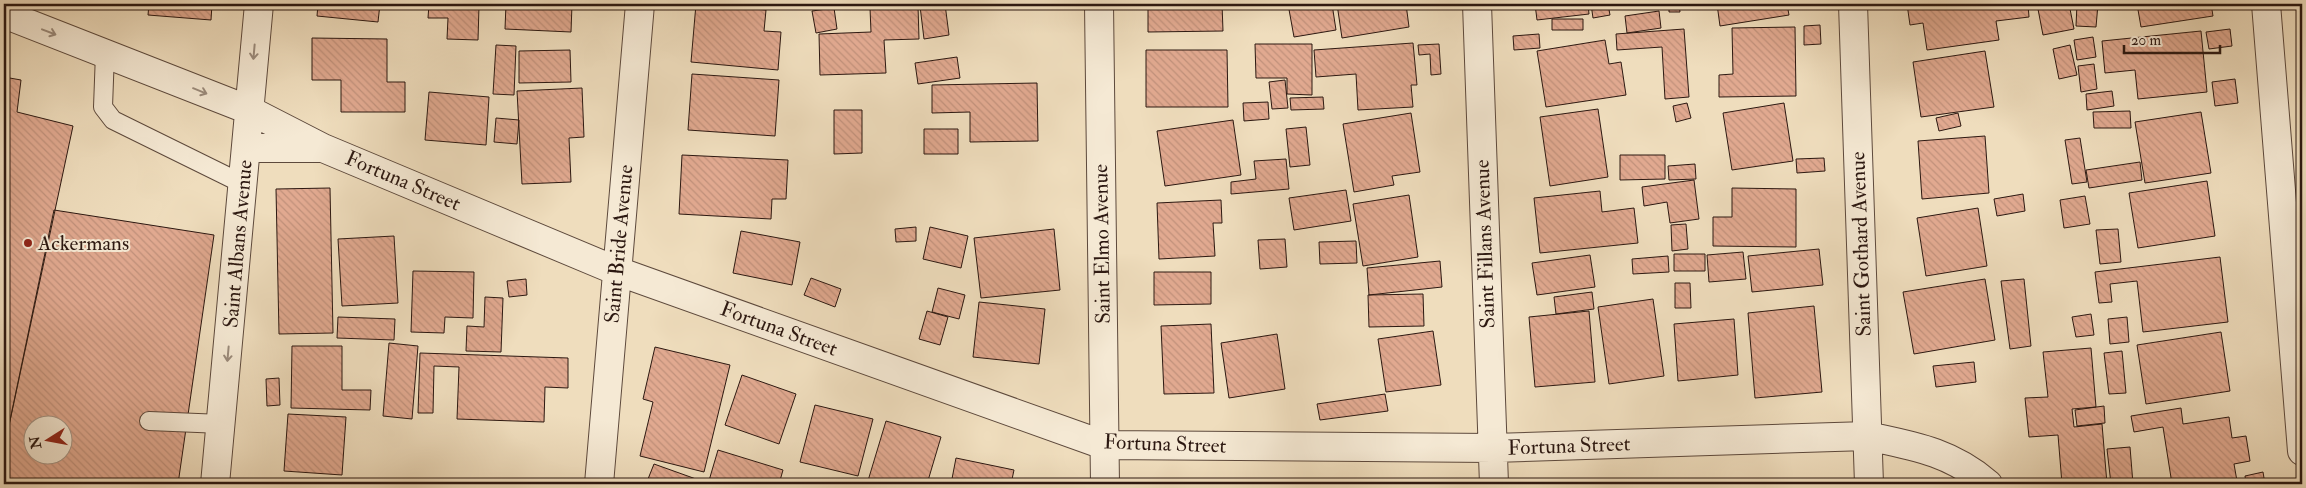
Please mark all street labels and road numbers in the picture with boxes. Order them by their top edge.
street label: Fortuna Street [341,145,465,217]
street label: Saint Gothard Avenue [1844,151,1878,337]
street label: Saint Albans Avenue [217,159,259,329]
street label: Saint Fillans Avenue [1469,159,1501,329]
street label: Saint Bride Avenue [599,163,639,324]
street label: Saint Elmo Avenue [1087,164,1117,324]
street label: Fortuna Street [717,295,841,363]
street label: Fortuna Street [1103,428,1227,460]
street label: Fortuna Street [1507,430,1631,462]

